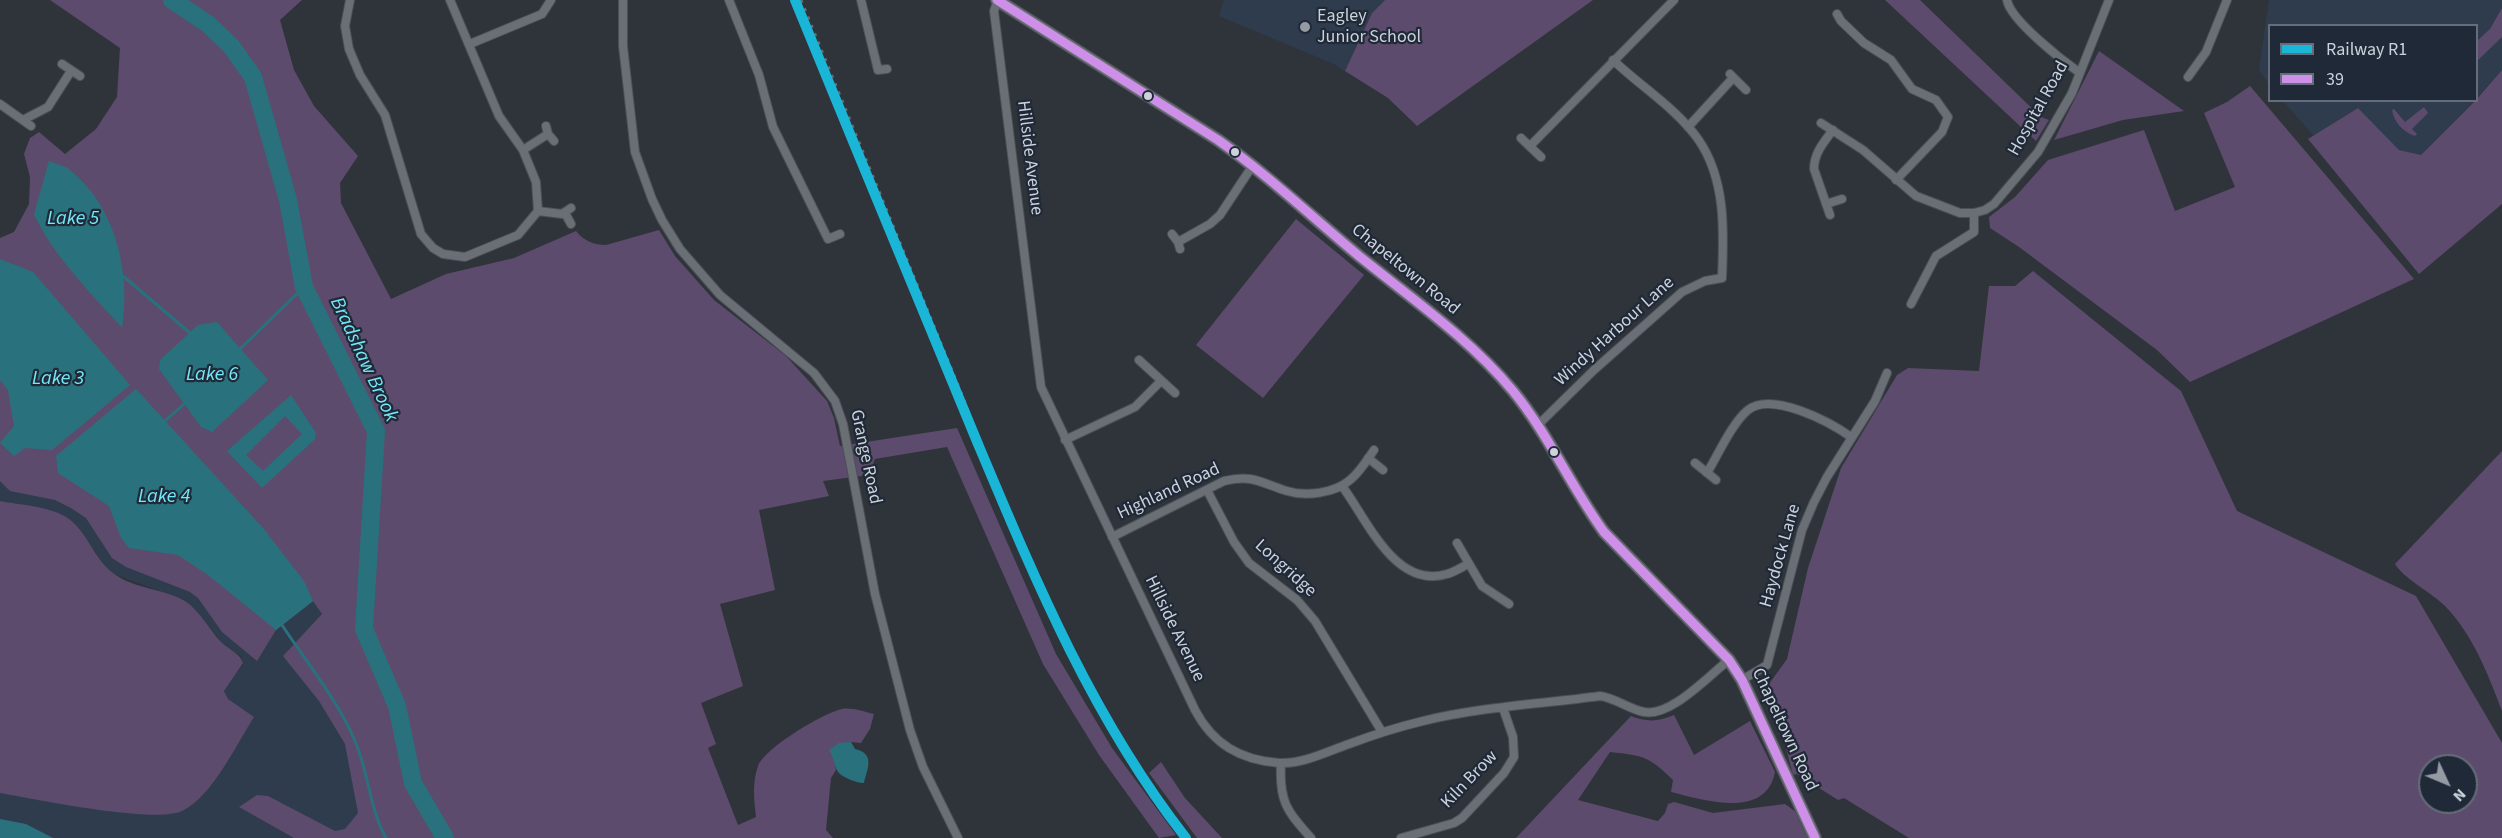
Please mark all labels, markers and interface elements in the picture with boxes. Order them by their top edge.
place label: Eagley Junior School [1317,6,1421,48]
marker: Eagley Junior School [1298,20,1312,34]
legend [2268,24,2478,102]
text: Railway R1 [2326,37,2407,62]
street label: Hospital Road [2004,58,2074,160]
text: 39 [2326,67,2344,92]
unlabelled marker [1142,90,1154,102]
street label: Hillside Avenue [1011,99,1047,217]
unlabelled marker [1229,146,1241,158]
water label: Lake 5 [47,208,99,232]
street label: Chapeltown Road [1346,220,1464,320]
street label: Windy Harbour Lane [1551,273,1679,391]
water label: Bradshaw Brook [324,294,402,426]
water label: Lake 6 [186,364,238,388]
water label: Lake 3 [32,368,84,392]
street label: Grange Road [844,408,886,506]
unlabelled marker [1548,446,1560,458]
street label: Highland Road [1114,459,1224,525]
water label: Lake 4 [138,486,190,510]
street label: Haydock Lane [1756,502,1806,610]
street label: Longridge [1250,536,1320,602]
street label: Hillside Avenue [1139,572,1209,686]
street label: Chapeltown Road [1746,665,1822,795]
street label: Kiln Brow [1437,747,1503,813]
north arrow [2418,754,2478,814]
text: N [2448,784,2471,807]

